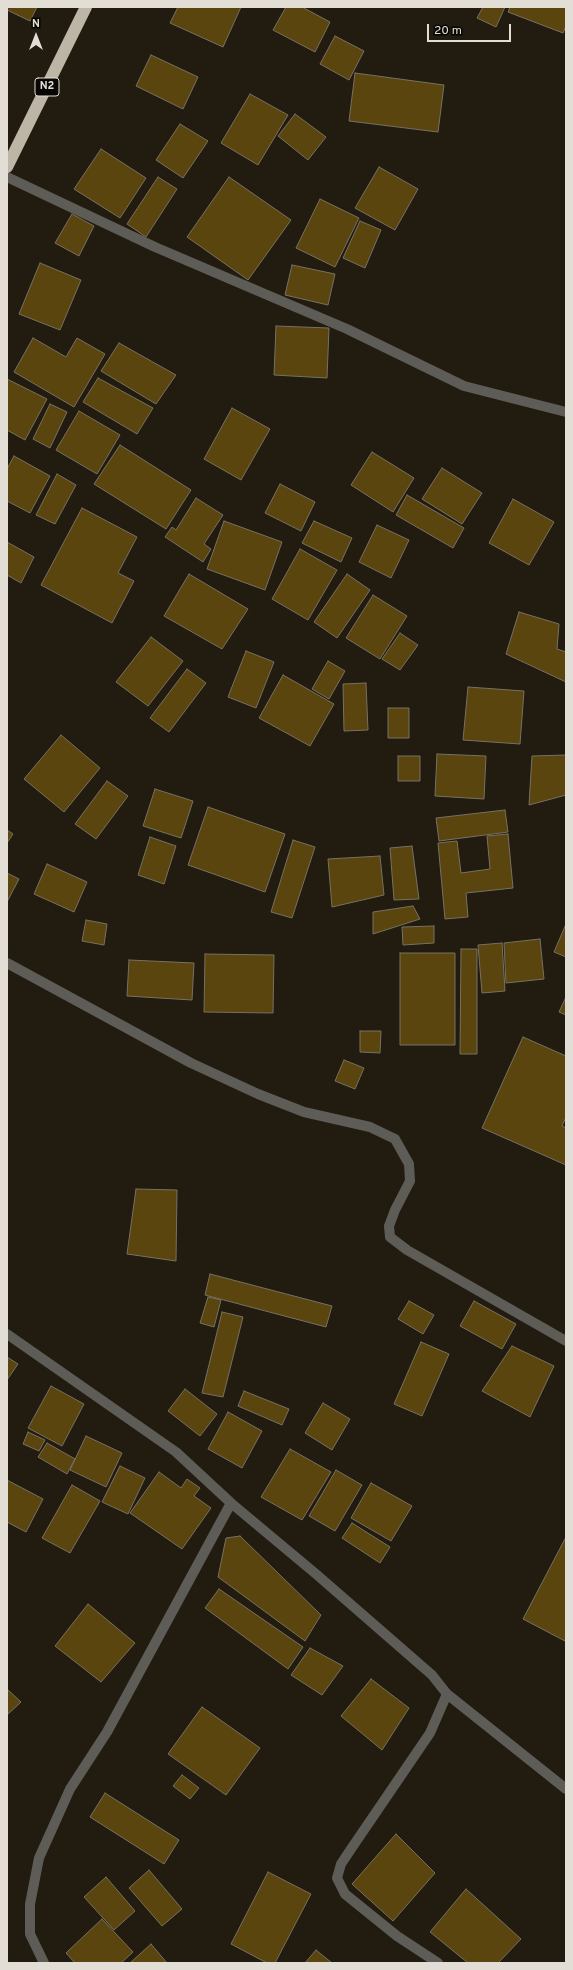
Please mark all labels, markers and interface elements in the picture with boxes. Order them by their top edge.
north arrow [16,16,56,56]
scale bar [429,16,513,42]
text: N [32,17,40,31]
text: 20 m [434,23,462,39]
road number: N2 [35,78,59,96]

